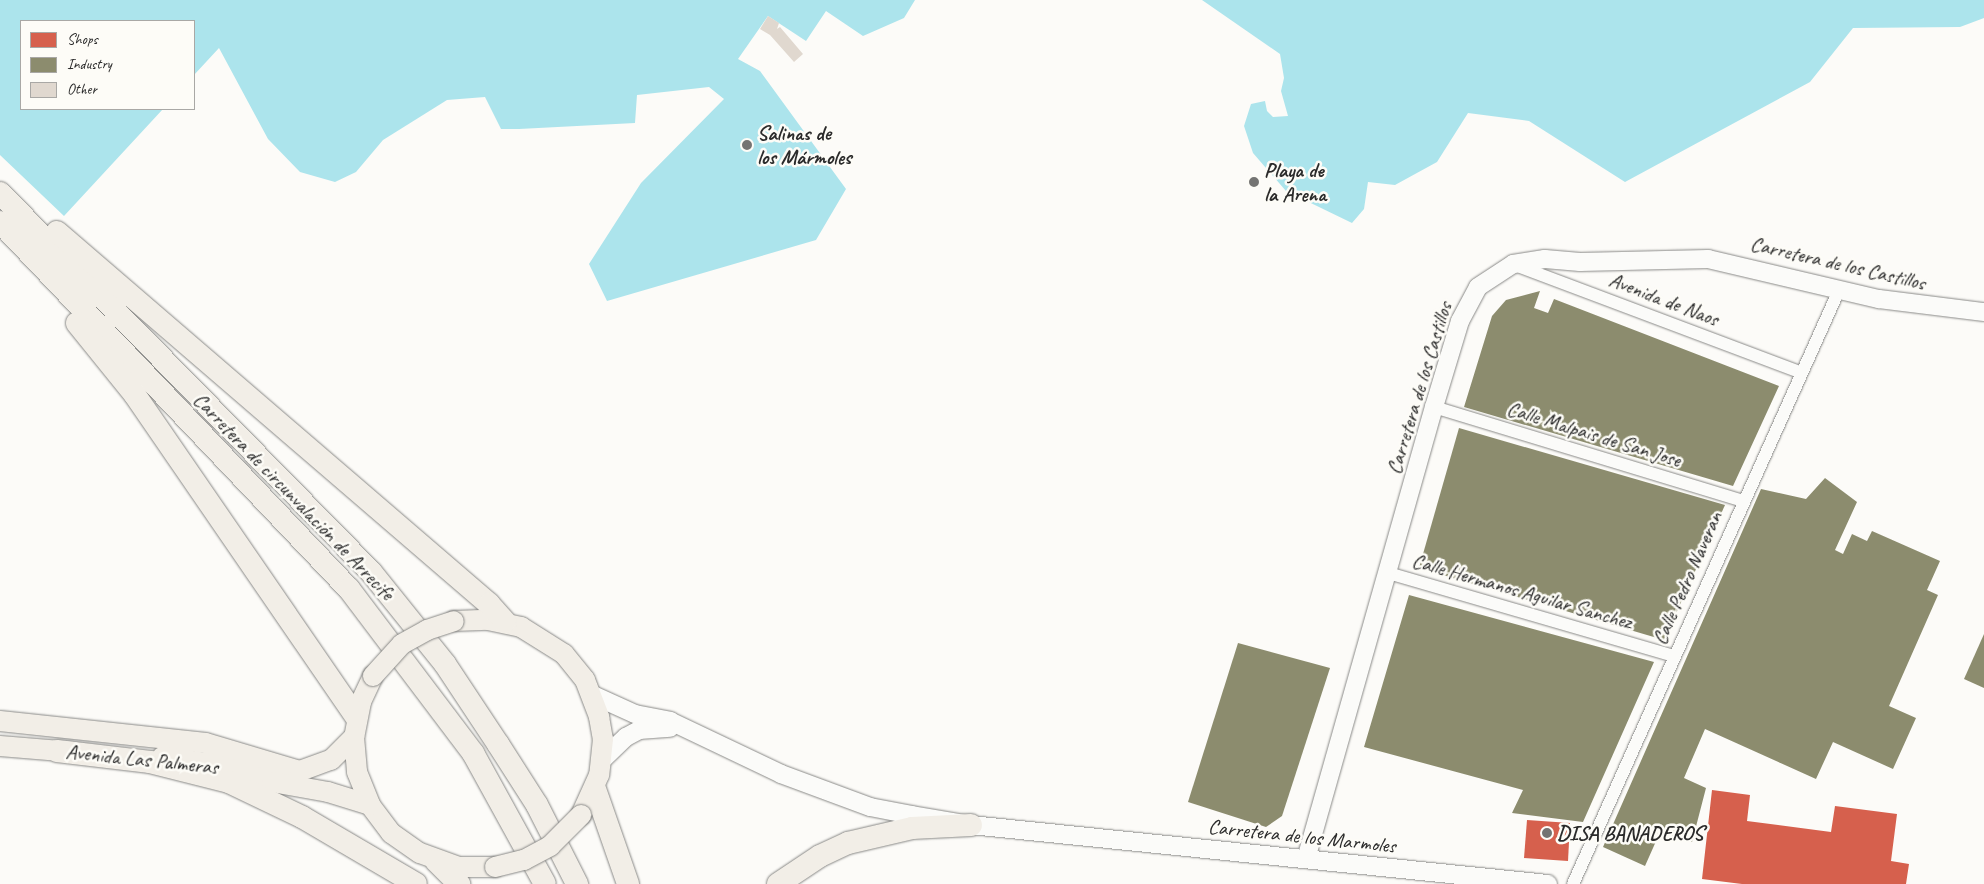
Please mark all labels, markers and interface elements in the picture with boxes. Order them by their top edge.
legend [20,20,195,110]
text: Shops [67,30,98,49]
text: Industry [67,55,112,74]
text: Other [67,80,97,99]
place label: Salinas de los Mármoles [757,120,851,170]
marker: Salinas de los Mármoles [741,139,753,151]
place label: Playa de la Arena [1264,157,1326,207]
marker: Playa de la Arena [1248,176,1260,188]
street label: Carretera de los Castillos [1748,231,1928,295]
street label: Avenida de Naos [1605,266,1723,332]
street label: Carretera de los Castillos [1381,299,1457,477]
street label: Carretera de circunvalación de Arrecife [188,387,400,605]
street label: Calle Malpais de San Jose [1504,396,1684,472]
street label: Calle Pedro Naveran [1646,507,1728,649]
street label: Calle Hermanos Aguilar Sanchez [1409,547,1635,635]
street label: Avenida Las Palmeras [64,738,220,780]
street label: Carretera de los Marmoles [1206,814,1398,858]
place label: DISA BANADEROS [1557,820,1703,846]
marker: DISA BANADEROS [1541,827,1553,839]

